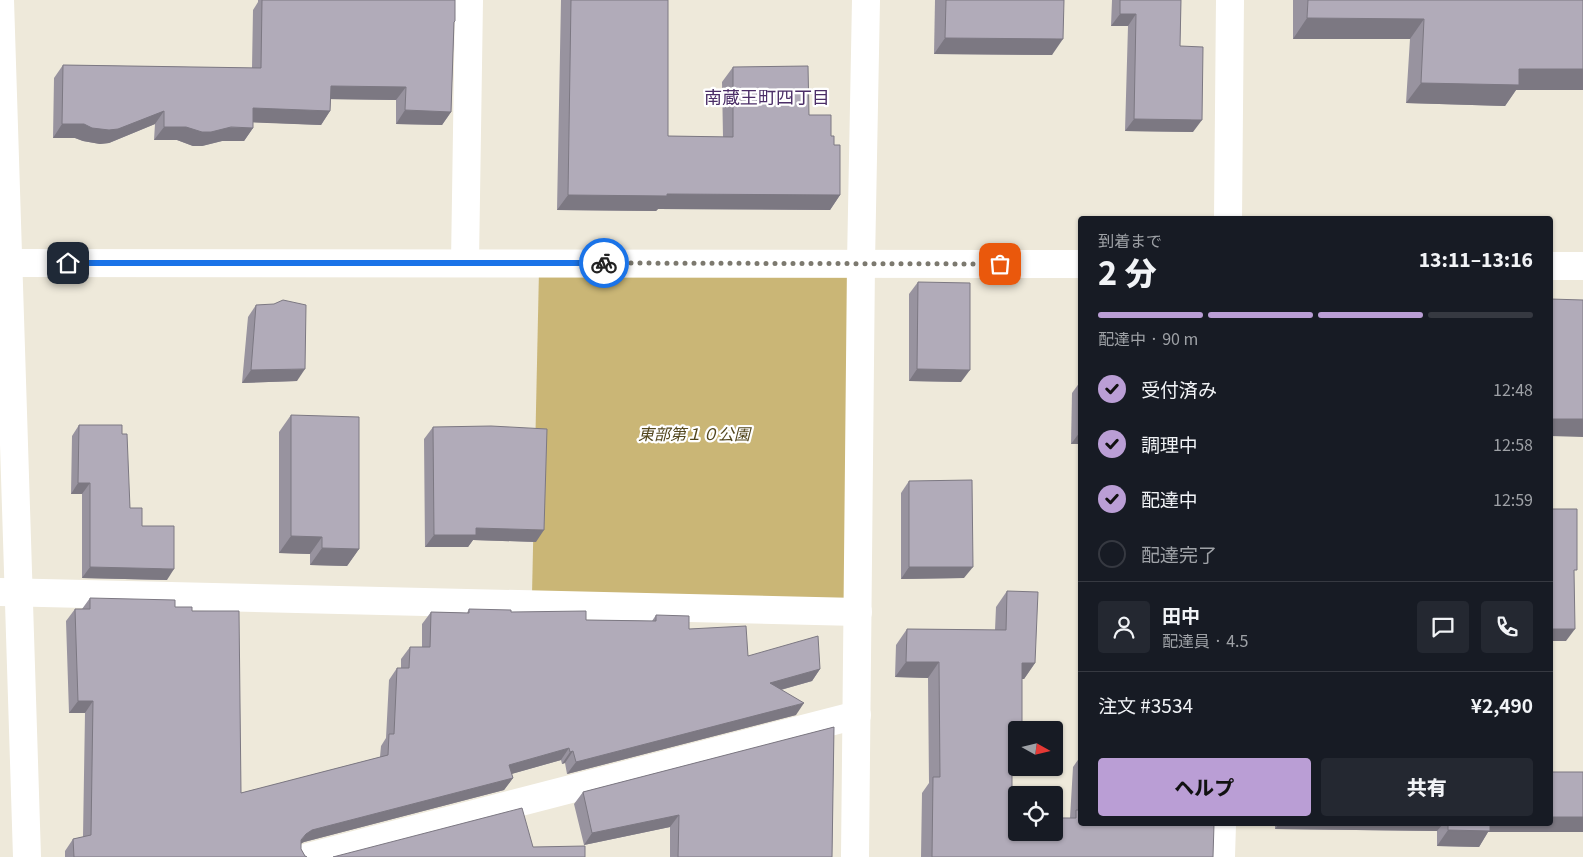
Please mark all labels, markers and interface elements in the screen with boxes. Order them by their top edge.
district label: 南蔵王町四丁目 [704,83,830,109]
text: 到着まで [1098,228,1162,252]
courier [579,238,629,288]
pin [47,242,89,284]
pin [979,243,1021,285]
text: 13:11–13:16 [1419,245,1533,272]
text: 2 分 [1098,248,1156,294]
icon: home [54,249,82,277]
icon: bike [590,249,618,277]
icon: bag [986,250,1014,278]
text: 配達中 · 90 m [1098,326,1198,350]
icon: check [1098,375,1126,403]
text: 受付済み [1141,375,1217,402]
text: 12:48 [1493,377,1533,401]
park label: 東部第１０公園 [638,421,752,445]
icon: check [1098,430,1126,458]
text: 調理中 [1141,430,1198,457]
text: 12:58 [1493,432,1533,456]
icon: check [1098,485,1126,513]
text: 配達中 [1141,485,1198,512]
text: 12:59 [1493,487,1533,511]
text: 配達完了 [1141,540,1217,567]
button: person [1098,601,1150,653]
text: 田中 [1162,601,1200,628]
button: chat [1417,601,1469,653]
button: phone [1481,601,1533,653]
text: 配達員 · 4.5 [1162,628,1248,652]
text: 注文 #3534 [1098,691,1193,718]
text: ¥2,490 [1471,691,1533,718]
north arrow [1008,721,1062,776]
map controls [1008,721,1063,841]
button: ヘルプ [1098,758,1311,816]
button: 共有 [1321,758,1533,816]
button: locate [1008,786,1063,841]

